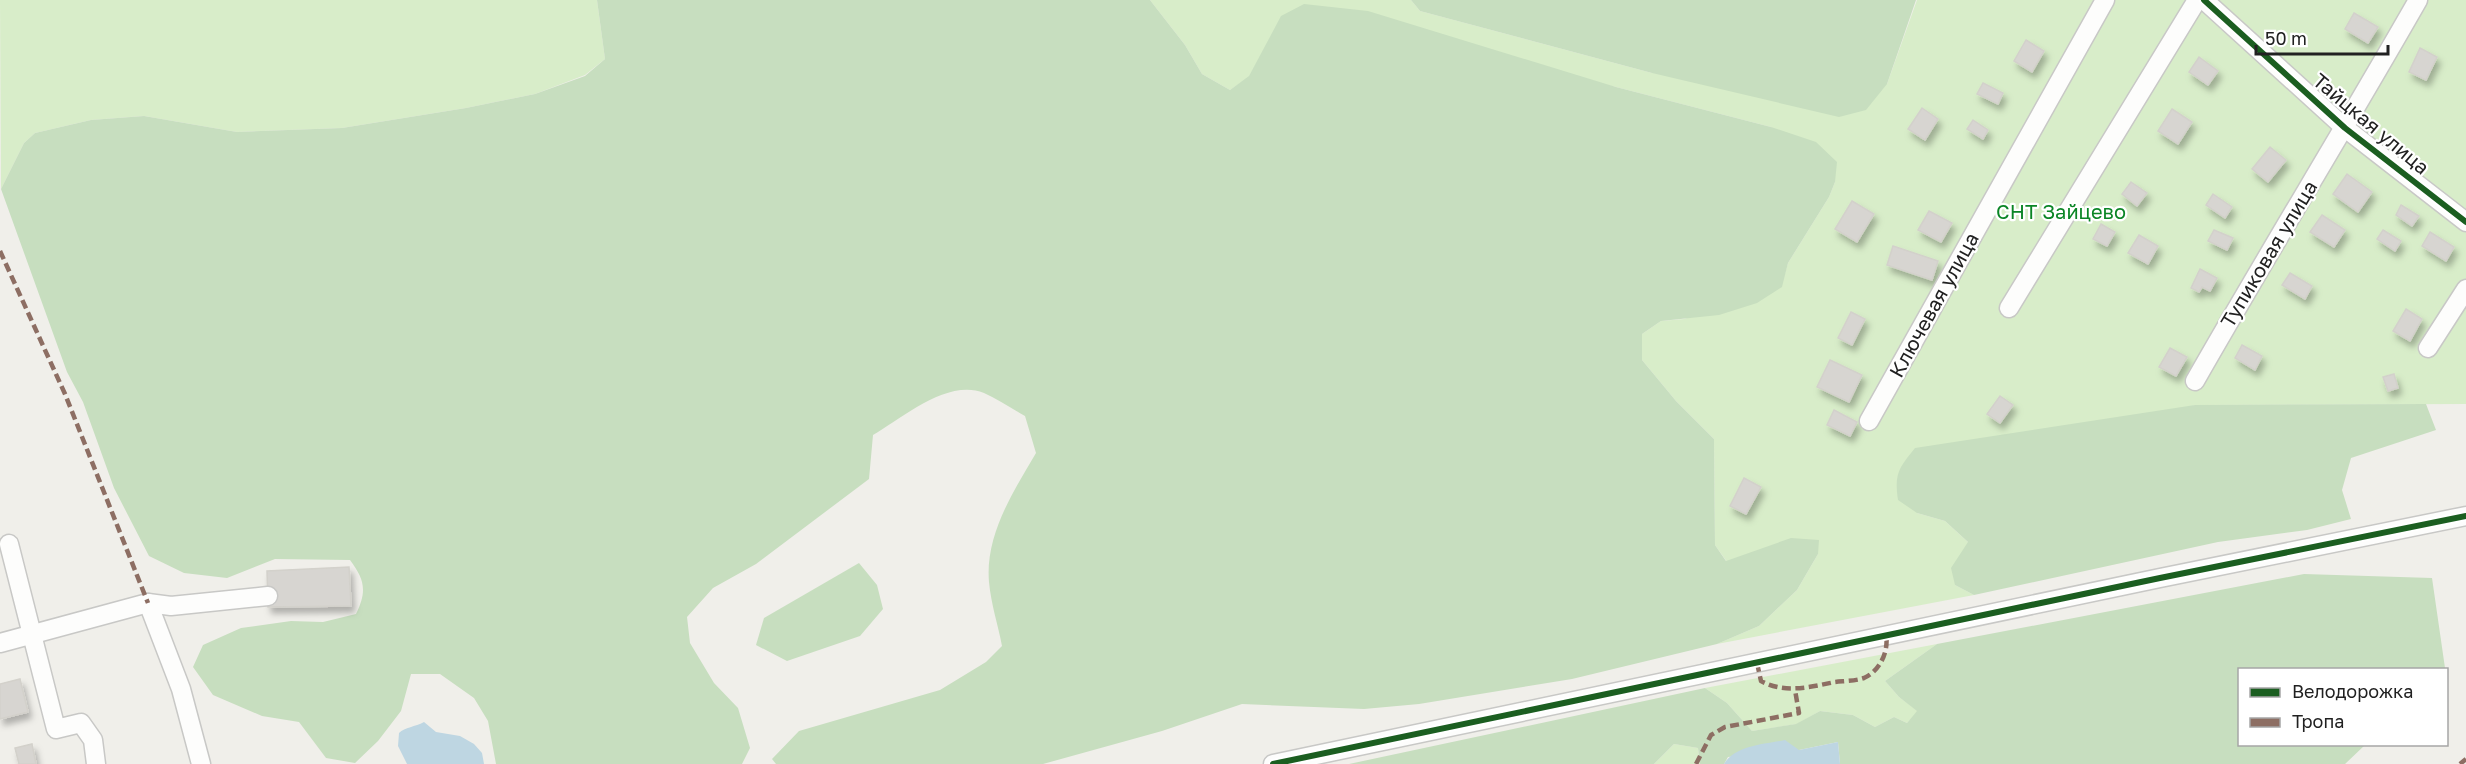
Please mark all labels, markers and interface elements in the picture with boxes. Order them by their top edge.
scale bar [2256,18,2388,56]
text: 50 m [2265,27,2307,49]
street label: Тайцкая улица [2309,68,2435,179]
street label: Тупиковая улица [2215,176,2321,331]
park label: СНТ Зайцево [1996,199,2126,223]
street label: Ключевая улица [1883,228,1983,381]
legend [2238,668,2448,746]
text: Велодорожка [2292,680,2413,702]
text: Тропа [2292,710,2344,732]

